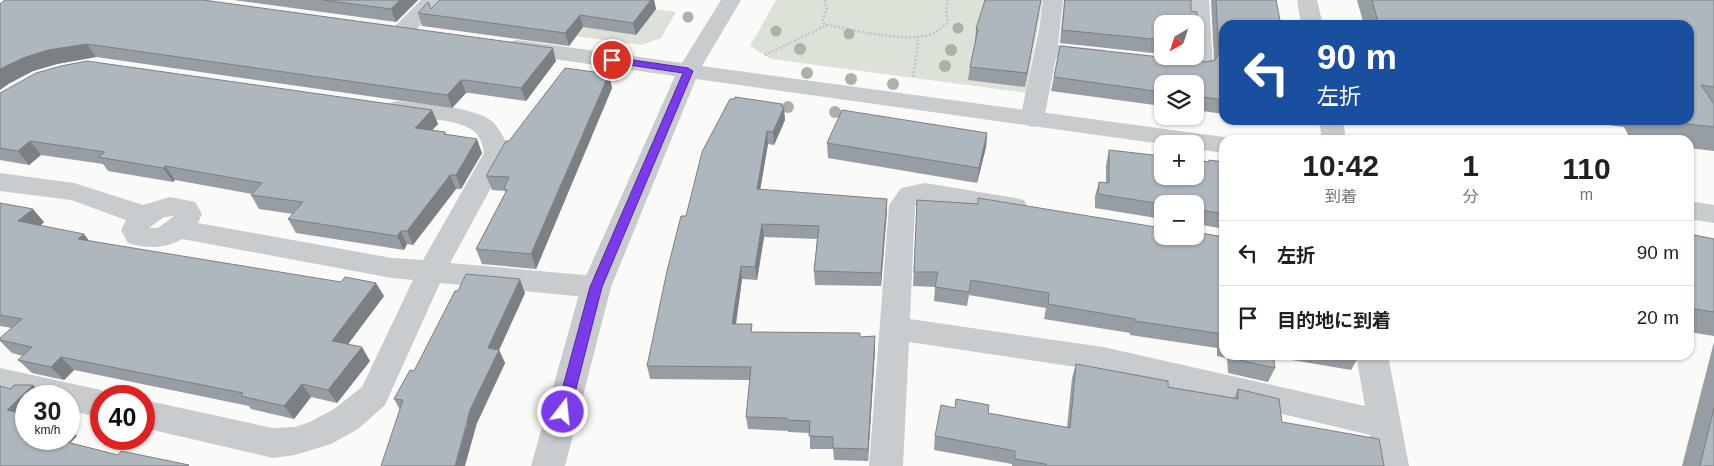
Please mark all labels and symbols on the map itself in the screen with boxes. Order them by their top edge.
north arrow [1154,15,1204,65]
pin [591,39,633,81]
speed limit sign: 40 [90,385,155,450]
position arrow [536,385,588,437]

